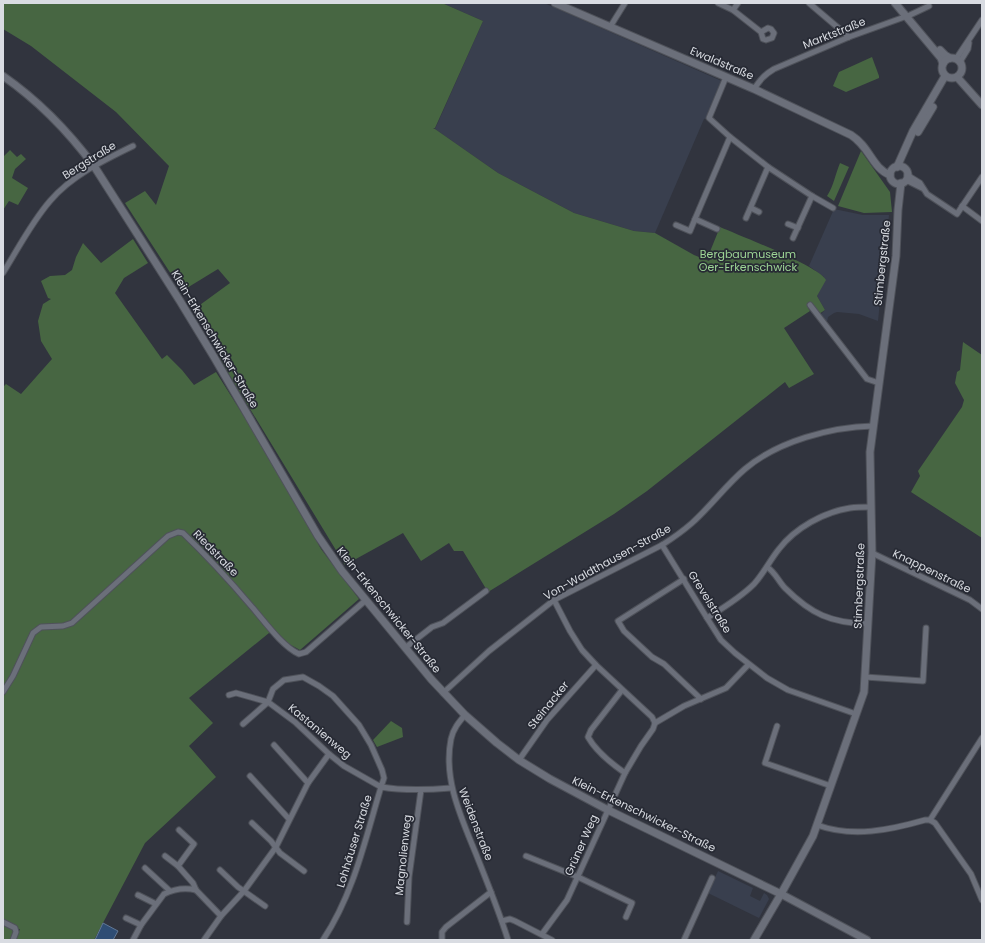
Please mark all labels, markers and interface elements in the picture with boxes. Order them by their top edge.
street label: Marktstraße [800,13,868,53]
street label: Ewaldstraße [688,42,757,84]
street label: Bergstraße [59,137,119,183]
street label: Stimbergstraße [870,219,894,307]
park label: Bergbaumuseum Oer-Erkenschwick [699,246,798,275]
street label: Klein-Erkenschwicker-Straße [167,267,263,411]
street label: Von-Waldthausen-Straße [540,520,674,604]
street label: Riedstraße [190,526,242,580]
street label: Stimbergstraße [850,543,869,629]
street label: Klein-Erkenschwicker-Straße [333,544,445,677]
street label: Knappenstraße [890,545,974,597]
street label: Grevelstraße [684,568,736,636]
street label: Steinacker [524,678,572,732]
street label: Kastanienweg [285,700,355,762]
street label: Klein-Erkenschwicker-Straße [569,772,719,856]
street label: Weidenstraße [455,785,497,863]
street label: Lohhäuser Straße [332,792,376,889]
street label: Grüner Weg [560,812,602,878]
street label: Magnolienweg [391,814,415,896]

